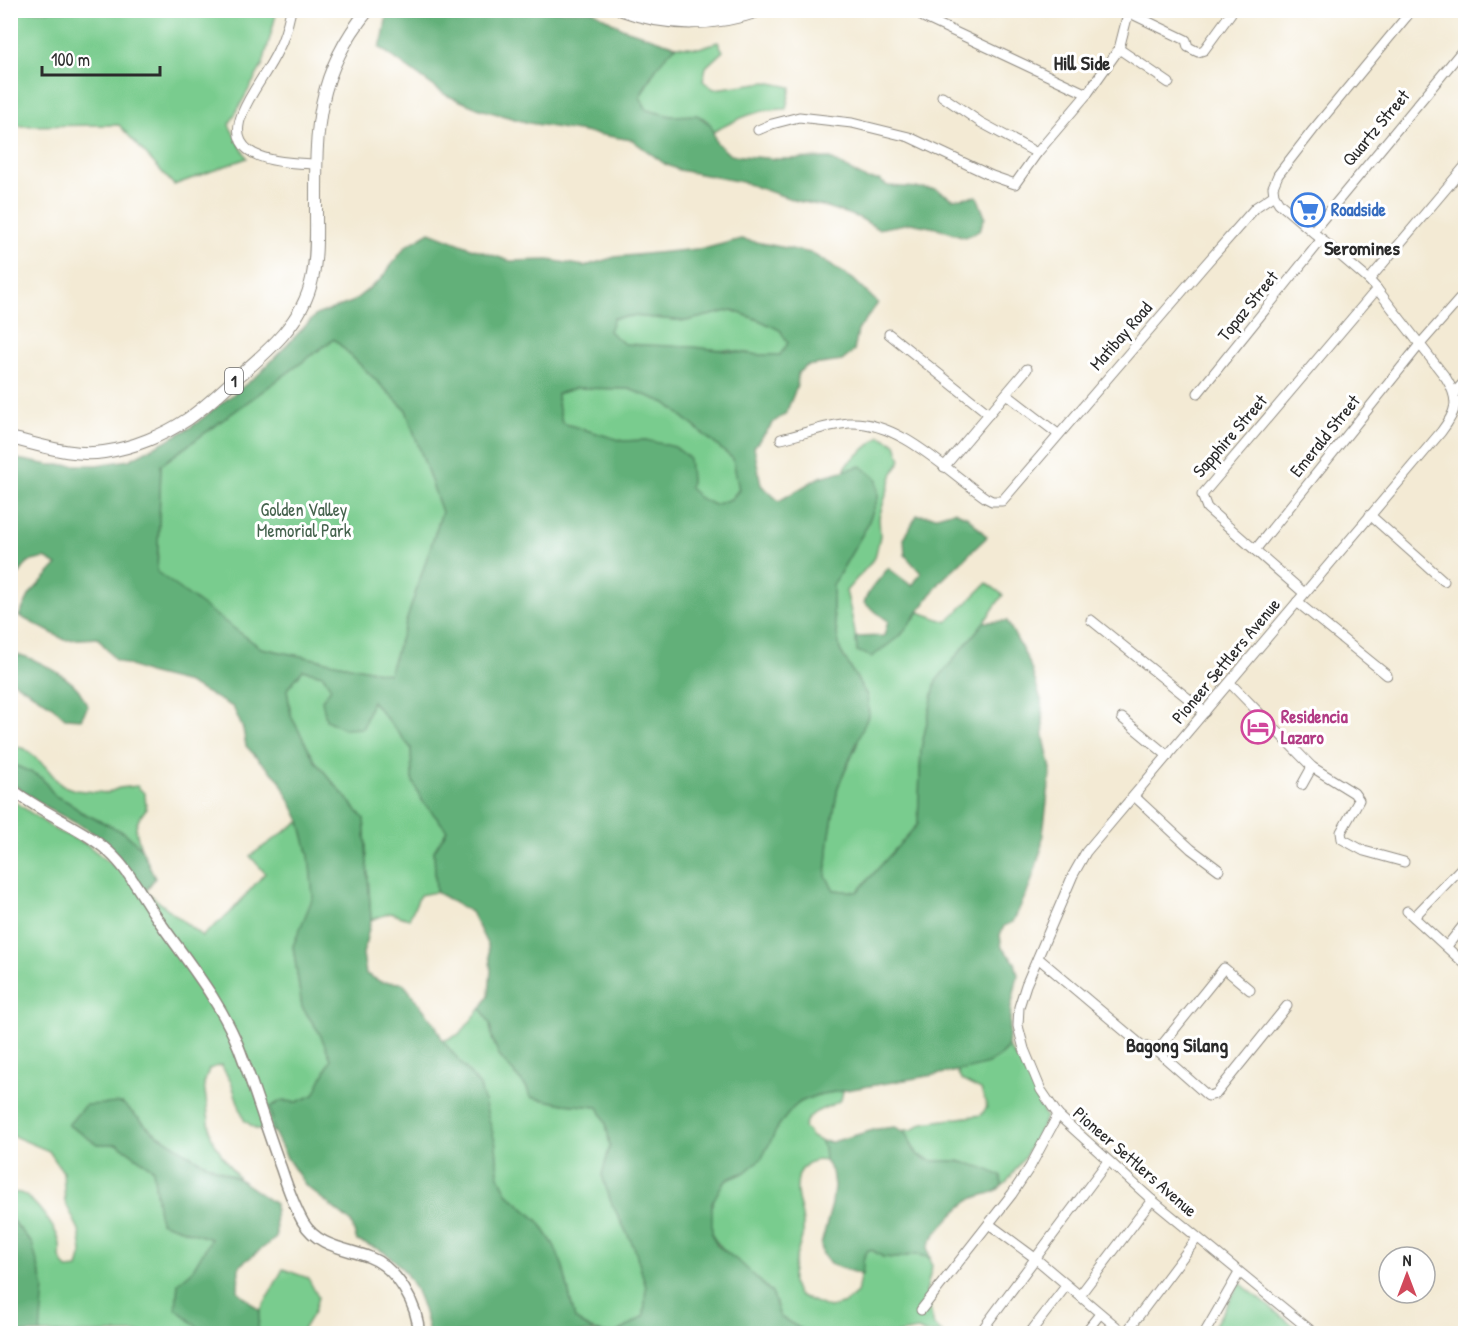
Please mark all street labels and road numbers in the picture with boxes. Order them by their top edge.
street label: Quartz Street [1336,83,1416,171]
street label: Topaz Street [1211,264,1284,346]
street label: Matibay Road [1084,296,1158,375]
road number: 1 [225,368,243,394]
street label: Sapphire Street [1187,388,1273,483]
street label: Emerald Street [1284,389,1366,482]
street label: Pioneer Settlers Avenue [1166,593,1286,729]
street label: Pioneer Settlers Avenue [1068,1101,1203,1223]

